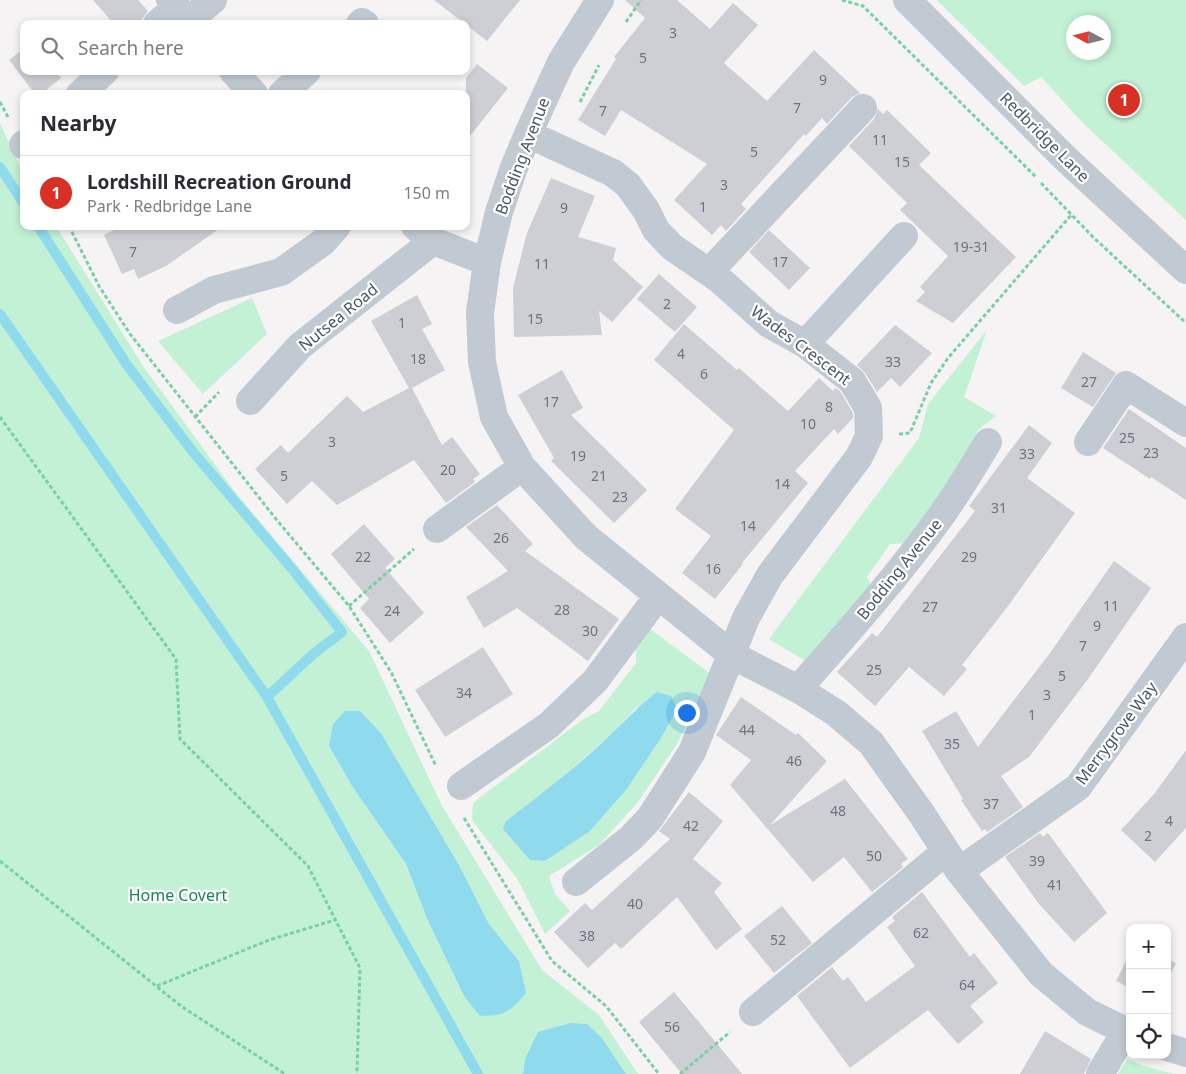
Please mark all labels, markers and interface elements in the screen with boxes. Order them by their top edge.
north arrow [1066,15,1111,60]
search box [20,20,470,75]
house number: 3 [669,23,677,42]
icon: search [38,34,66,62]
text: Search here [78,35,184,61]
house number: 5 [639,48,647,67]
house number: 9 [819,70,827,89]
pin: 1 [1108,81,1140,119]
street label: Redbridge Lane [995,87,1095,187]
street label: Bodding Avenue [490,94,554,218]
house number: 7 [793,98,801,117]
house number: 7 [599,101,607,120]
text: Nearby [40,109,116,137]
house number: 11 [872,130,888,149]
house number: 5 [750,142,758,161]
house number: 15 [894,152,910,171]
text: Lordshill Recreation Ground [87,169,351,195]
house number: 3 [720,175,728,194]
text: 1 [51,182,61,204]
text: 150 m [403,182,450,204]
text: Park · Redbridge Lane [87,195,252,217]
house number: 1 [699,197,707,216]
house number: 9 [560,198,568,217]
house number: 19-31 [953,237,989,256]
house number: 7 [129,242,137,261]
house number: 17 [772,252,788,271]
house number: 11 [534,254,550,273]
street label: Nutsea Road [294,278,382,356]
house number: 2 [663,294,671,313]
street label: Wades Crescent [747,300,856,390]
house number: 15 [527,309,543,328]
house number: 1 [398,313,406,332]
house number: 4 [677,344,685,363]
house number: 18 [410,349,426,368]
house number: 33 [885,352,901,371]
house number: 6 [700,364,708,383]
house number: 27 [1081,372,1097,391]
house number: 17 [543,392,559,411]
house number: 8 [825,397,833,416]
house number: 10 [800,414,816,433]
house number: 25 [1119,428,1135,447]
house number: 3 [328,432,336,451]
house number: 23 [1143,443,1159,462]
house number: 33 [1019,444,1035,463]
house number: 19 [570,446,586,465]
house number: 20 [440,460,456,479]
house number: 5 [280,466,288,485]
house number: 21 [591,466,607,485]
house number: 14 [774,474,790,493]
house number: 23 [612,487,628,506]
house number: 31 [991,498,1007,517]
street label: Bodding Avenue [851,514,947,624]
house number: 14 [740,516,756,535]
house number: 26 [493,528,509,547]
house number: 22 [355,547,371,566]
house number: 29 [961,547,977,566]
house number: 16 [705,559,721,578]
house number: 11 [1103,596,1119,615]
house number: 27 [922,597,938,616]
house number: 28 [554,600,570,619]
house number: 24 [384,601,400,620]
house number: 9 [1093,616,1101,635]
house number: 30 [582,621,598,640]
house number: 7 [1079,636,1087,655]
house number: 25 [866,660,882,679]
house number: 5 [1058,666,1066,685]
street label: Merrygrove Way [1070,676,1162,789]
house number: 34 [456,683,472,702]
house number: 3 [1043,685,1051,704]
your location [674,700,700,726]
house number: 1 [1028,705,1036,724]
house number: 44 [739,720,755,739]
house number: 35 [944,734,960,753]
house number: 46 [786,751,802,770]
house number: 37 [983,794,999,813]
house number: 48 [830,801,846,820]
house number: 4 [1165,811,1173,830]
house number: 42 [683,816,699,835]
house number: 2 [1144,826,1152,845]
house number: 50 [866,846,882,865]
house number: 39 [1029,851,1045,870]
house number: 41 [1047,875,1063,894]
park label: Home Covert [129,884,228,906]
house number: 40 [627,894,643,913]
house number: 62 [913,923,929,942]
map controls [1126,924,1171,1059]
button: + [1126,924,1171,969]
house number: 38 [579,926,595,945]
house number: 52 [770,930,786,949]
button: − [1126,969,1171,1014]
house number: 64 [959,975,975,994]
button: locate [1126,1014,1171,1059]
house number: 56 [664,1017,680,1036]

